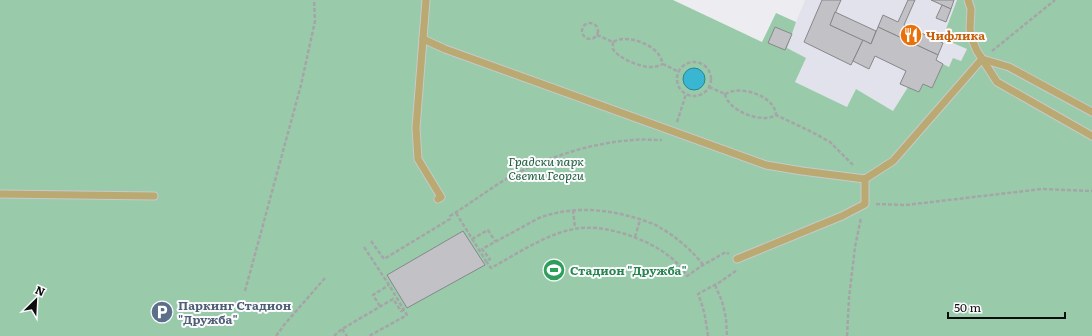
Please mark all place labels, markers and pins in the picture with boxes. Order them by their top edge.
restaurant icon: Чифлика [898,22,924,48]
place label: Чифлика [926,26,985,44]
sports icon: Стадион "Дружба" [541,257,567,283]
place label: Стадион "Дружба" [570,261,687,279]
place label: Паркинг Стадион "Дружба" [178,296,292,328]
parking icon: Паркинг Стадион "Дружба" [149,299,175,325]

